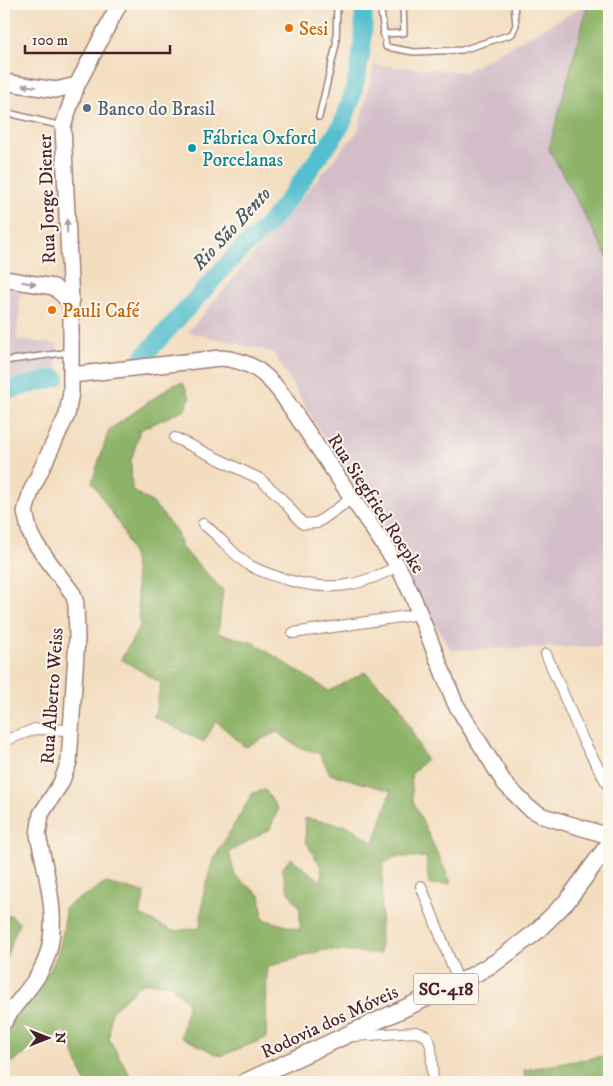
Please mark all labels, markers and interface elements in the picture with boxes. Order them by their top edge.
place label: Sesi [299,18,328,41]
scale bar [25,22,170,54]
marker: Sesi [283,22,295,34]
text: 100 m [32,31,68,50]
one-way arrow [21,82,37,90]
place label: Banco do Brasil [97,98,216,121]
marker: Banco do Brasil [81,102,93,114]
place label: Fábrica Oxford Porcelanas [202,127,317,172]
street label: Rua Jorge Diener [34,133,61,264]
marker: Fábrica Oxford Porcelanas [186,142,198,154]
water label: Rio São Bento [186,182,277,277]
one-way arrow [63,217,71,233]
one-way arrow [21,279,37,287]
place label: Pauli Café [62,300,140,323]
marker: Pauli Café [46,304,58,316]
street label: Rua Siegfried Roepke [322,430,429,578]
street label: Rua Alberto Weiss [36,627,69,765]
road number: SC-418 [414,974,478,1004]
street label: Rodovia dos Móveis [257,980,402,1064]
north arrow [22,1014,72,1064]
text: N [51,1032,69,1044]

